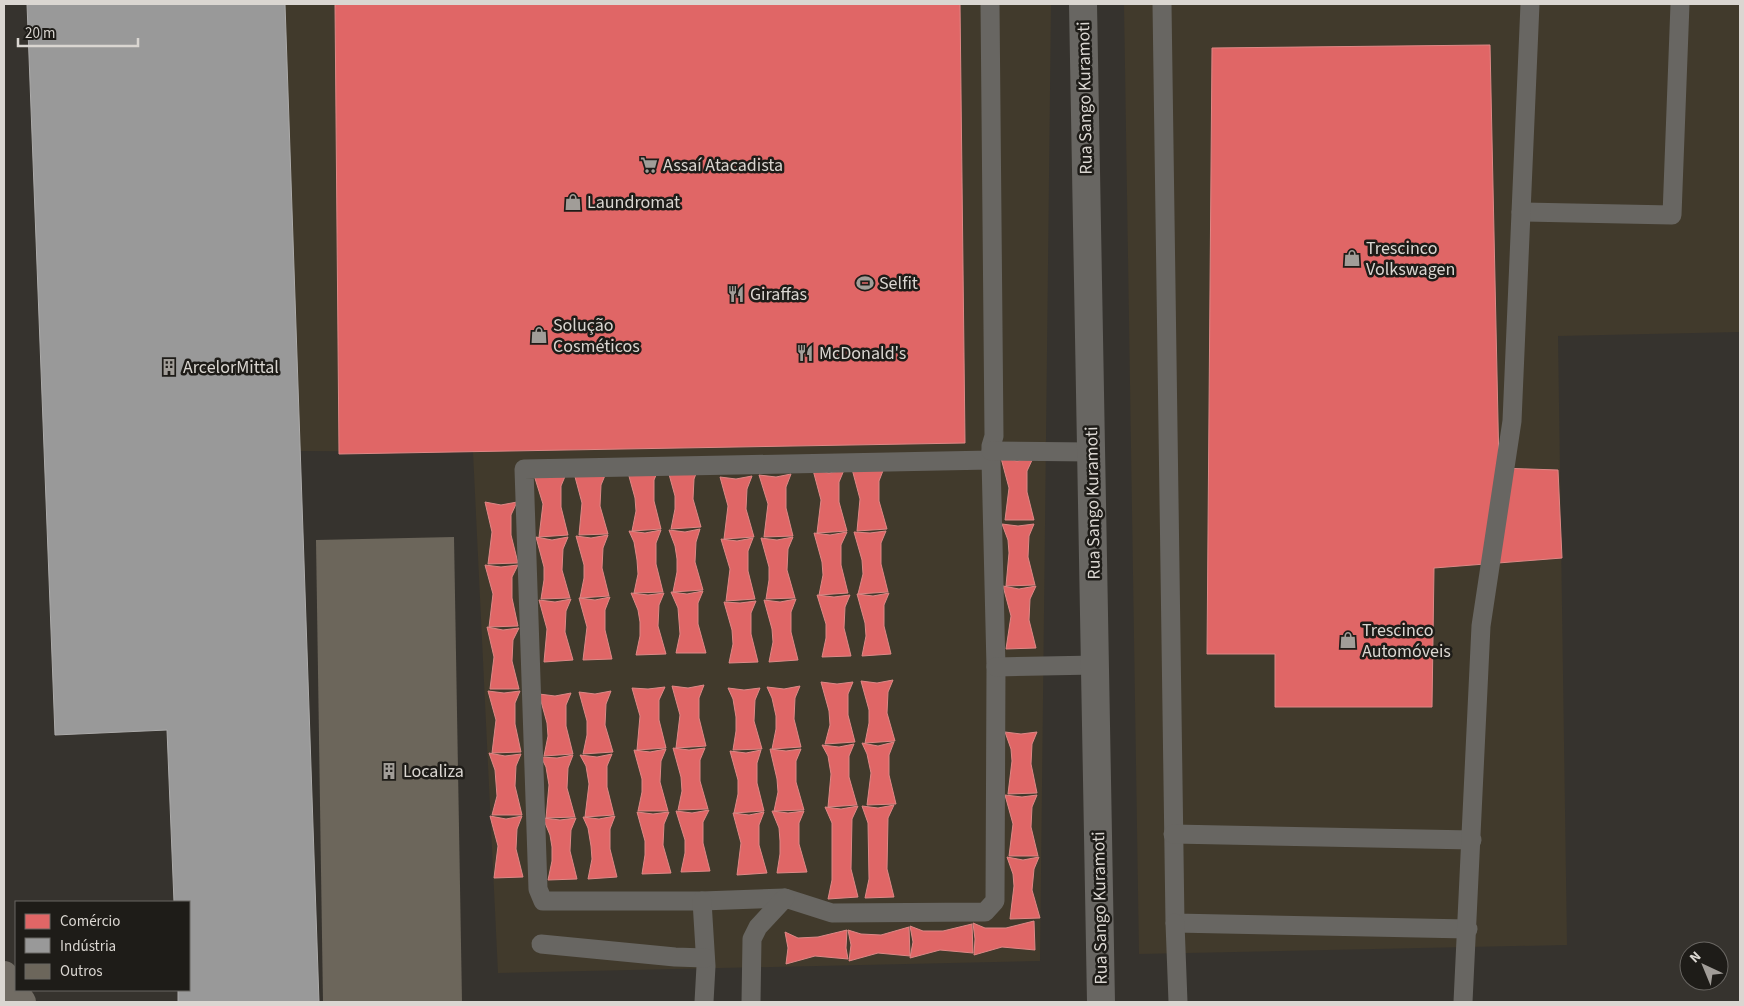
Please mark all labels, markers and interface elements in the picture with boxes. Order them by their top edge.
scale bar [18,15,138,47]
street label: Rua Sango Kuramoti [1071,21,1099,175]
text: 20 m [25,23,55,44]
place label: Assaí Atacadista [663,153,783,178]
supermarket icon: Assaí Atacadista [639,155,659,175]
place label: Laundromat [587,190,680,215]
shop icon: Laundromat [563,192,583,212]
place label: Trescinco Volkswagen [1366,236,1455,282]
shop icon: Trescinco Volkswagen [1342,248,1362,268]
place label: Selfit [879,271,918,296]
sports icon: Selfit [855,273,875,293]
place label: Giraffas [750,282,807,307]
restaurant icon: Giraffas [726,284,746,304]
place label: Solução Cosméticos [553,313,640,359]
shop icon: Solução Cosméticos [529,325,549,345]
place label: McDonald's [819,341,906,366]
restaurant icon: McDonald's [795,343,815,363]
place label: ArcelorMittal [183,355,279,380]
building icon: ArcelorMittal [159,357,179,377]
street label: Rua Sango Kuramoti [1079,426,1107,580]
place label: Trescinco Automóveis [1362,618,1451,664]
shop icon: Trescinco Automóveis [1338,630,1358,650]
place label: Localiza [403,759,464,784]
building icon: Localiza [379,761,399,781]
street label: Rua Sango Kuramoti [1086,831,1114,985]
legend [15,901,190,991]
text: Comércio [60,911,120,932]
text: Indústria [60,936,116,957]
north arrow [1679,941,1729,991]
text: N [1685,947,1706,968]
text: Outros [60,961,103,982]

